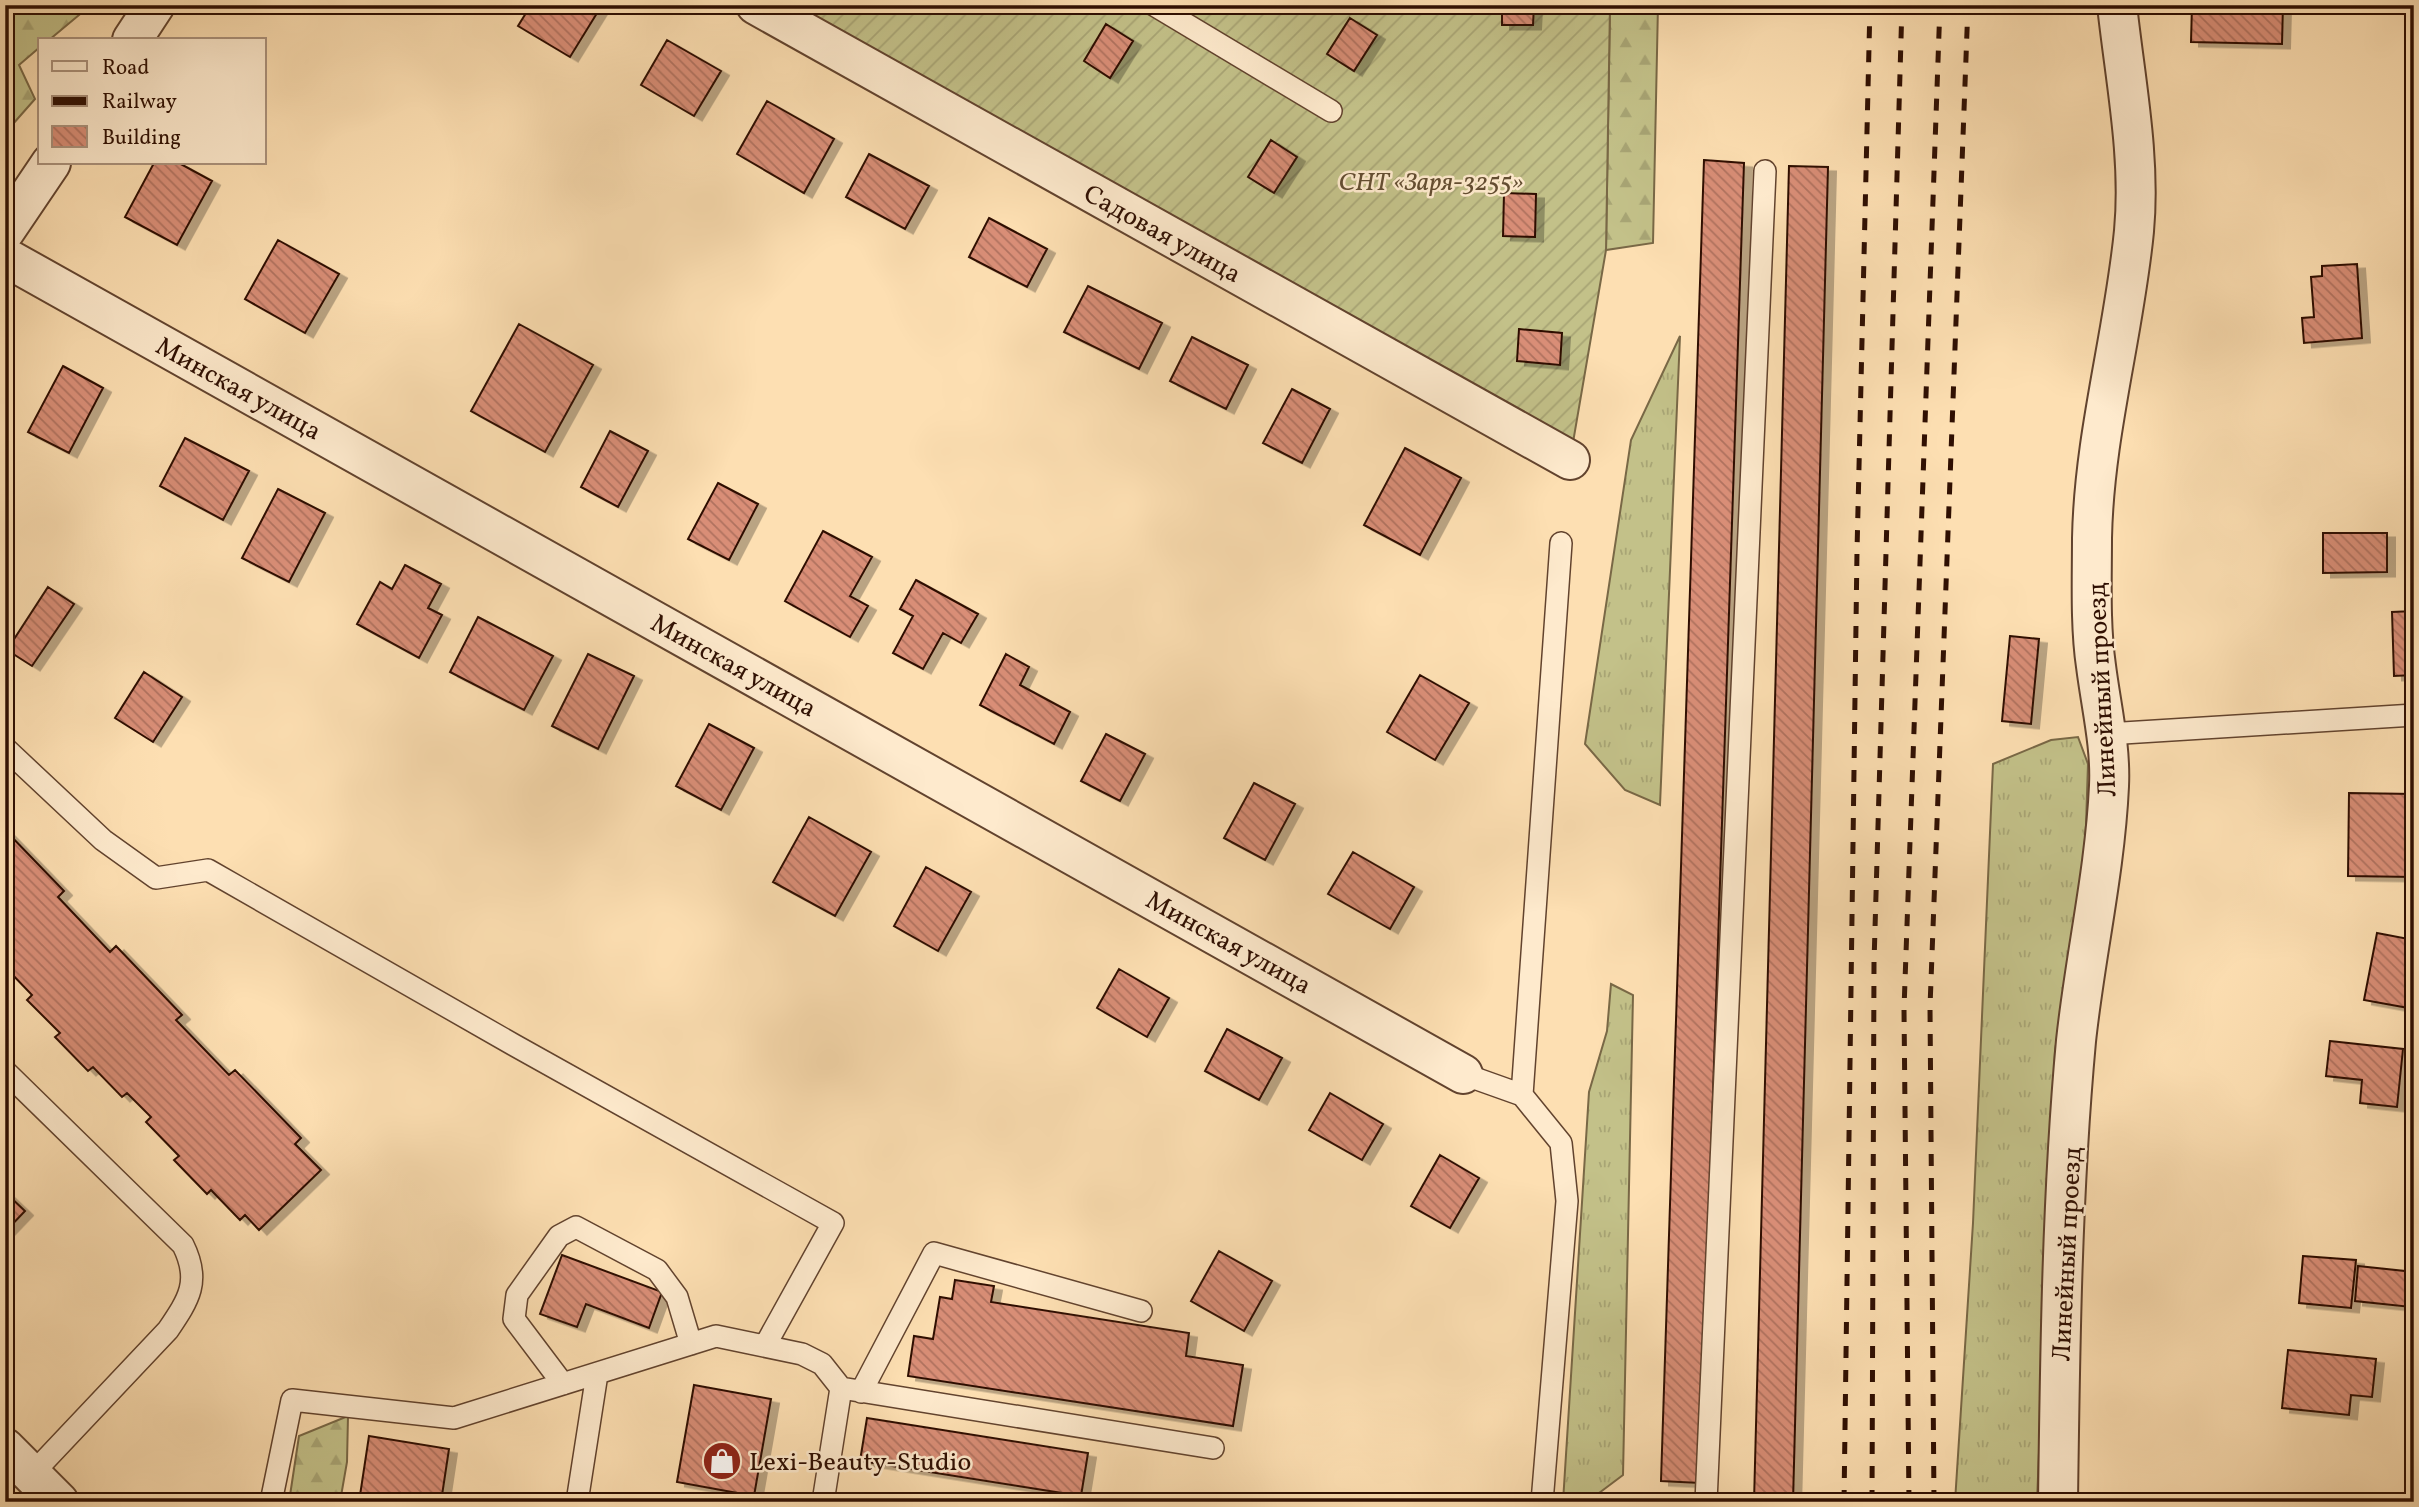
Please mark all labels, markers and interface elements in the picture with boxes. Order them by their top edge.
legend [38,38,266,164]
text: Road [102,54,149,83]
text: Railway [102,88,178,117]
text: Building [102,124,181,153]
park label: СНТ «Заря-3255» [1338,165,1524,201]
street label: Садовая улица [1077,177,1247,293]
street label: Минская улица [149,329,328,450]
street label: Линейный проезд [2079,581,2127,798]
street label: Минская улица [644,606,823,727]
street label: Минская улица [1139,883,1318,1004]
street label: Линейный проезд [2044,1146,2092,1362]
shop icon: Lexi-Beauty-Studio [701,1440,743,1482]
place label: Lexi-Beauty-Studio [749,1445,971,1481]

